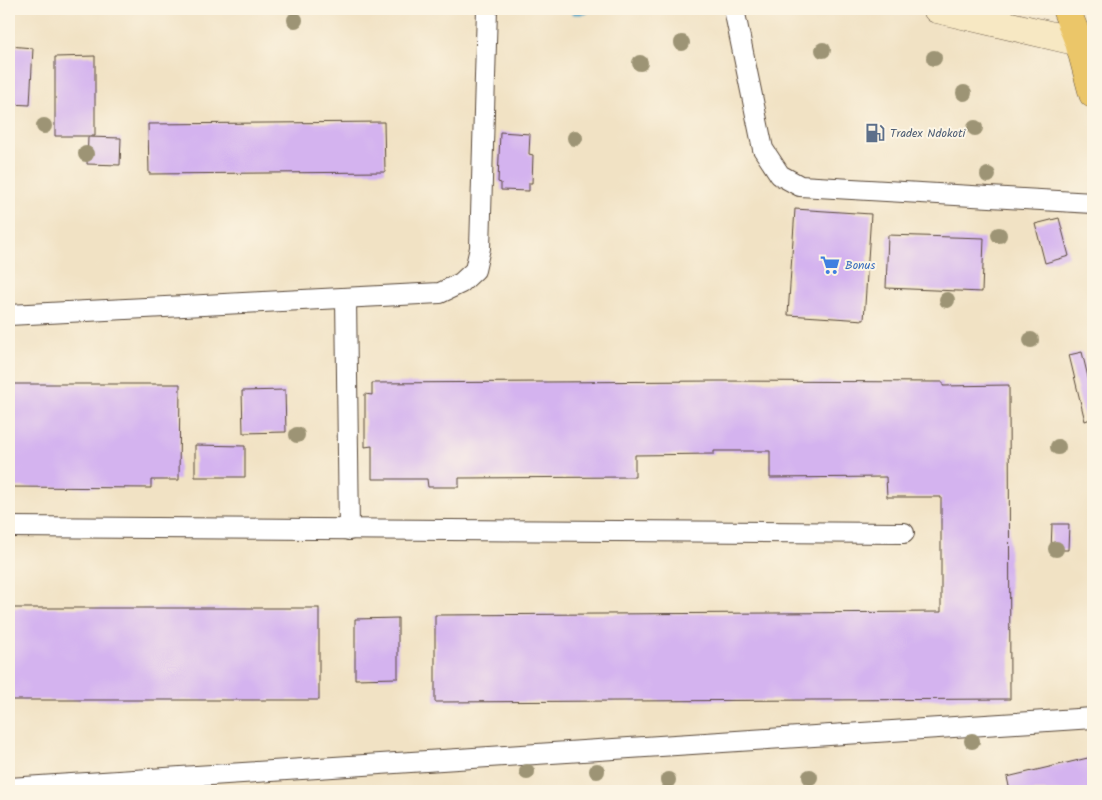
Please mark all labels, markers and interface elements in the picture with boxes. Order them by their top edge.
fuel station icon: Tradex Ndokoti [864,122,886,144]
place label: Tradex Ndokoti [890,124,967,143]
supermarket icon: Bonus [819,254,841,276]
place label: Bonus [845,256,875,275]

